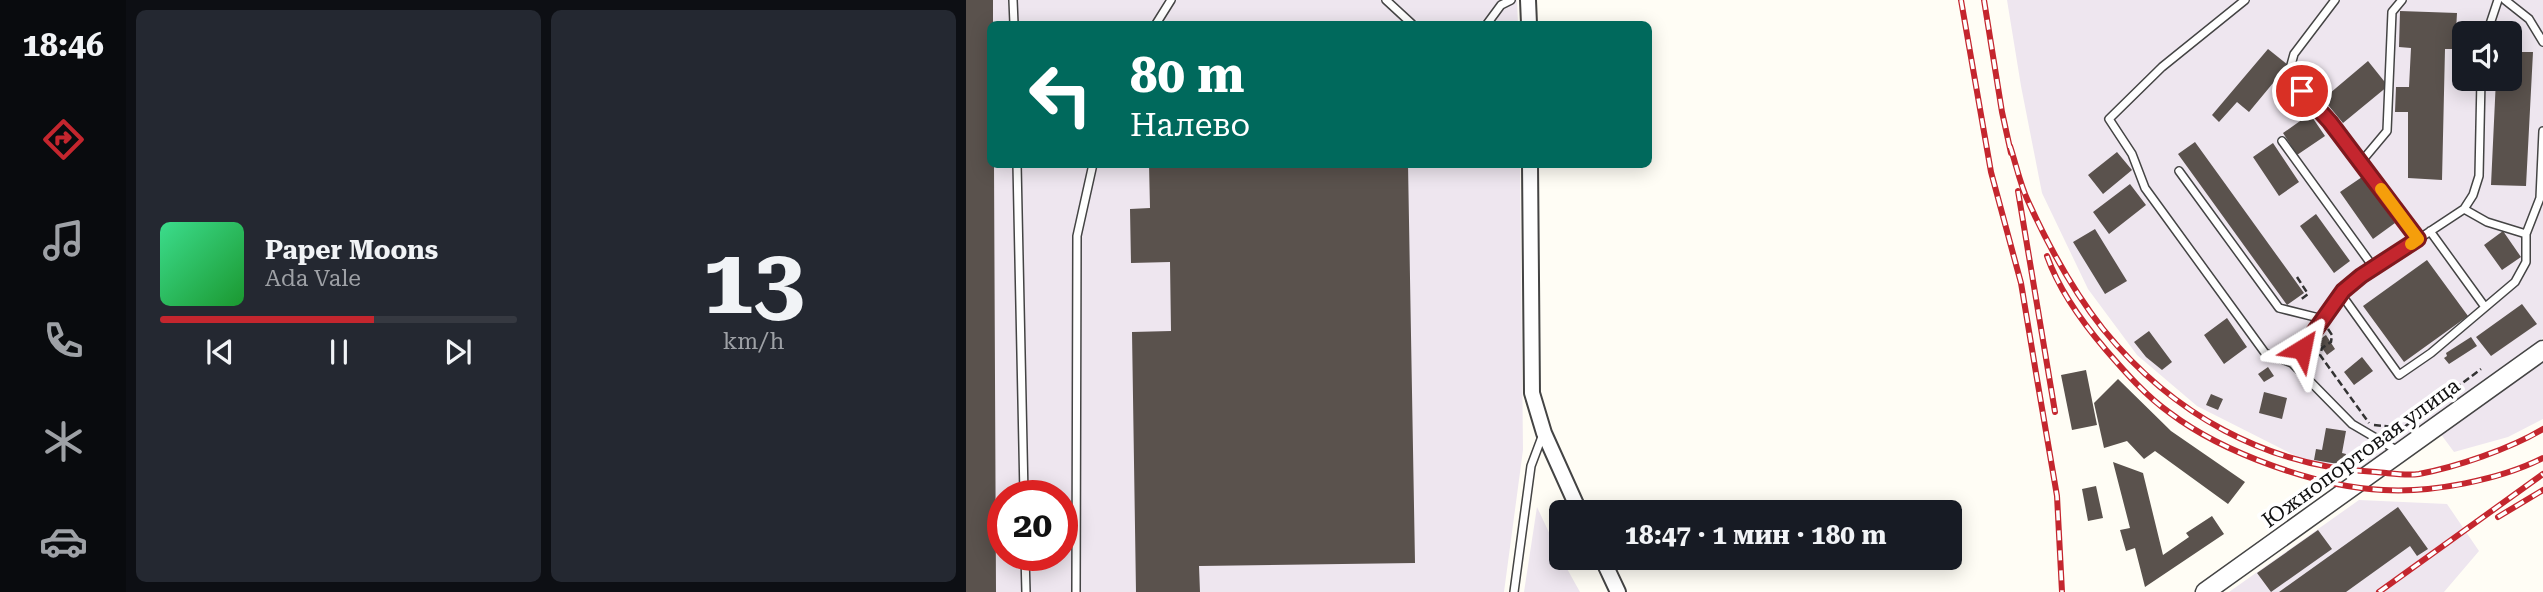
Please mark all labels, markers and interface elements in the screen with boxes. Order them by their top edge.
map controls [2452,21,2522,91]
button: sound [2452,21,2522,91]
text: 18:46 [22,26,104,64]
text: 80 m [1130,47,1245,104]
icon: left [1015,49,1106,140]
pin [2272,61,2332,121]
icon: arrive [2283,72,2321,110]
text: Налево [1130,106,1250,144]
icon: directions [39,115,88,164]
icon: music [39,216,88,265]
text: 13 [703,229,804,335]
text: Paper Moons [265,235,438,265]
text: Ada Vale [265,265,361,292]
position arrow [2265,312,2339,386]
icon: phone [39,316,88,365]
text: km/h [723,328,784,355]
icon: previous [201,333,239,371]
icon: pause [320,333,358,371]
icon: next [439,333,477,371]
street label: Южнопортовая улица [2258,373,2465,533]
icon: climate [39,417,88,466]
speed limit sign: 20 [987,480,1078,571]
icon: car [39,517,88,566]
text: 18:47 · 1 мин · 180 m [1625,520,1886,550]

